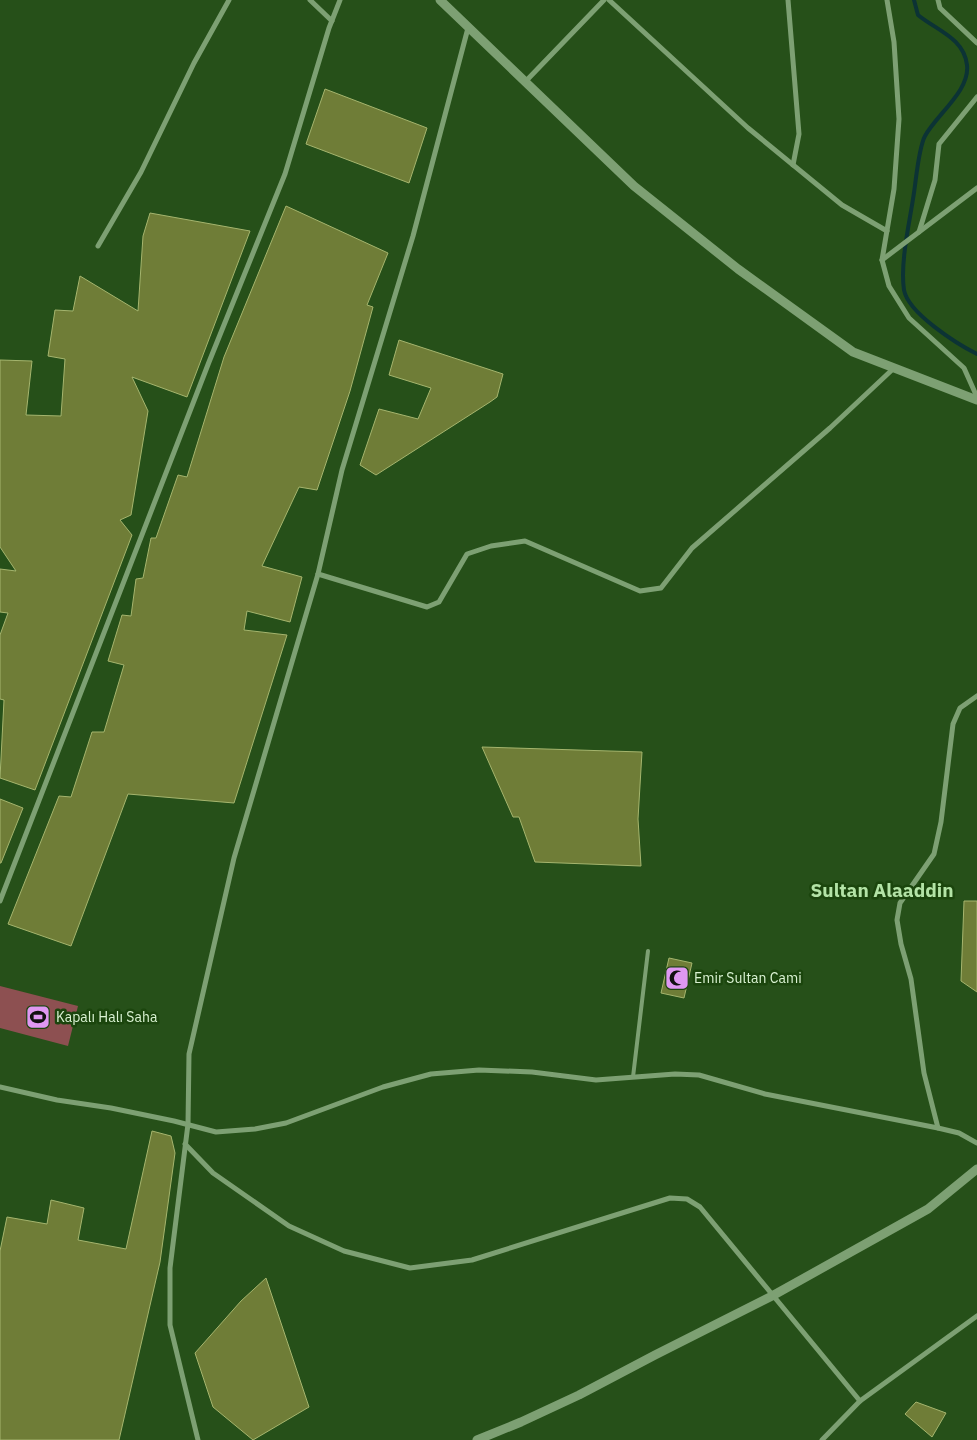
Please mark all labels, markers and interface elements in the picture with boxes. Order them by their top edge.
district label: Sultan Alaaddin [811,878,954,902]
mosque icon: Emir Sultan Cami [664,965,690,991]
place label: Emir Sultan Cami [694,969,802,987]
sports icon: Kapalı Halı Saha [25,1004,51,1030]
place label: Kapalı Halı Saha [56,1008,158,1026]

